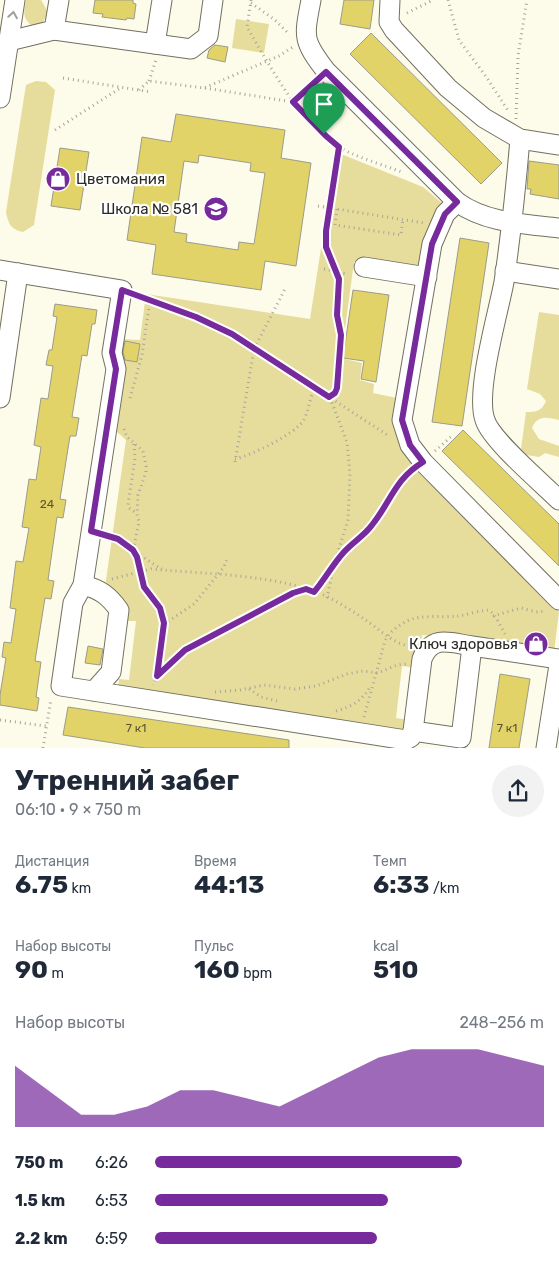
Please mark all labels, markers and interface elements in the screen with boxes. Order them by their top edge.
one-way arrow [7,10,17,19]
pin [303,83,345,134]
icon: arrive [310,90,338,118]
shop icon: Цветомания [45,166,71,192]
place label: Цветомания [76,170,165,188]
school or university icon: Школа № 581 [203,196,229,222]
place label: Школа № 581 [101,200,198,218]
house number: 24 [40,497,55,511]
shop icon: Ключ здоровья [523,631,549,657]
place label: Ключ здоровья [409,635,518,653]
house number: 7 к1 [126,721,146,735]
house number: 7 к1 [497,721,517,735]
text: Утренний забег [15,764,239,797]
button: share [492,765,544,817]
text: 06:10 · 9 × 750 m [15,800,141,819]
text: Дистанция [15,853,89,870]
text: Время [194,853,237,870]
text: Темп [373,853,407,870]
text: 6.75 [15,870,68,899]
text: 44:13 [194,870,264,899]
text: 6:33 [373,870,430,899]
text: km [68,880,91,897]
text: /km [430,880,459,897]
text: Набор высоты [15,938,111,955]
text: Пульс [194,938,234,955]
text: kcal [373,938,399,955]
text: 90 [15,955,48,984]
text: 160 [194,955,240,984]
text: 510 [373,955,418,984]
text: m [48,965,64,982]
text: bpm [240,965,272,982]
text: Набор высоты [15,1013,125,1032]
text: 248–256 m [459,1013,544,1032]
text: 750 m [15,1153,63,1172]
text: 6:26 [95,1153,128,1172]
text: 1.5 km [15,1191,65,1210]
text: 6:53 [95,1191,128,1210]
text: 2.2 km [15,1229,68,1248]
text: 6:59 [95,1229,128,1248]

